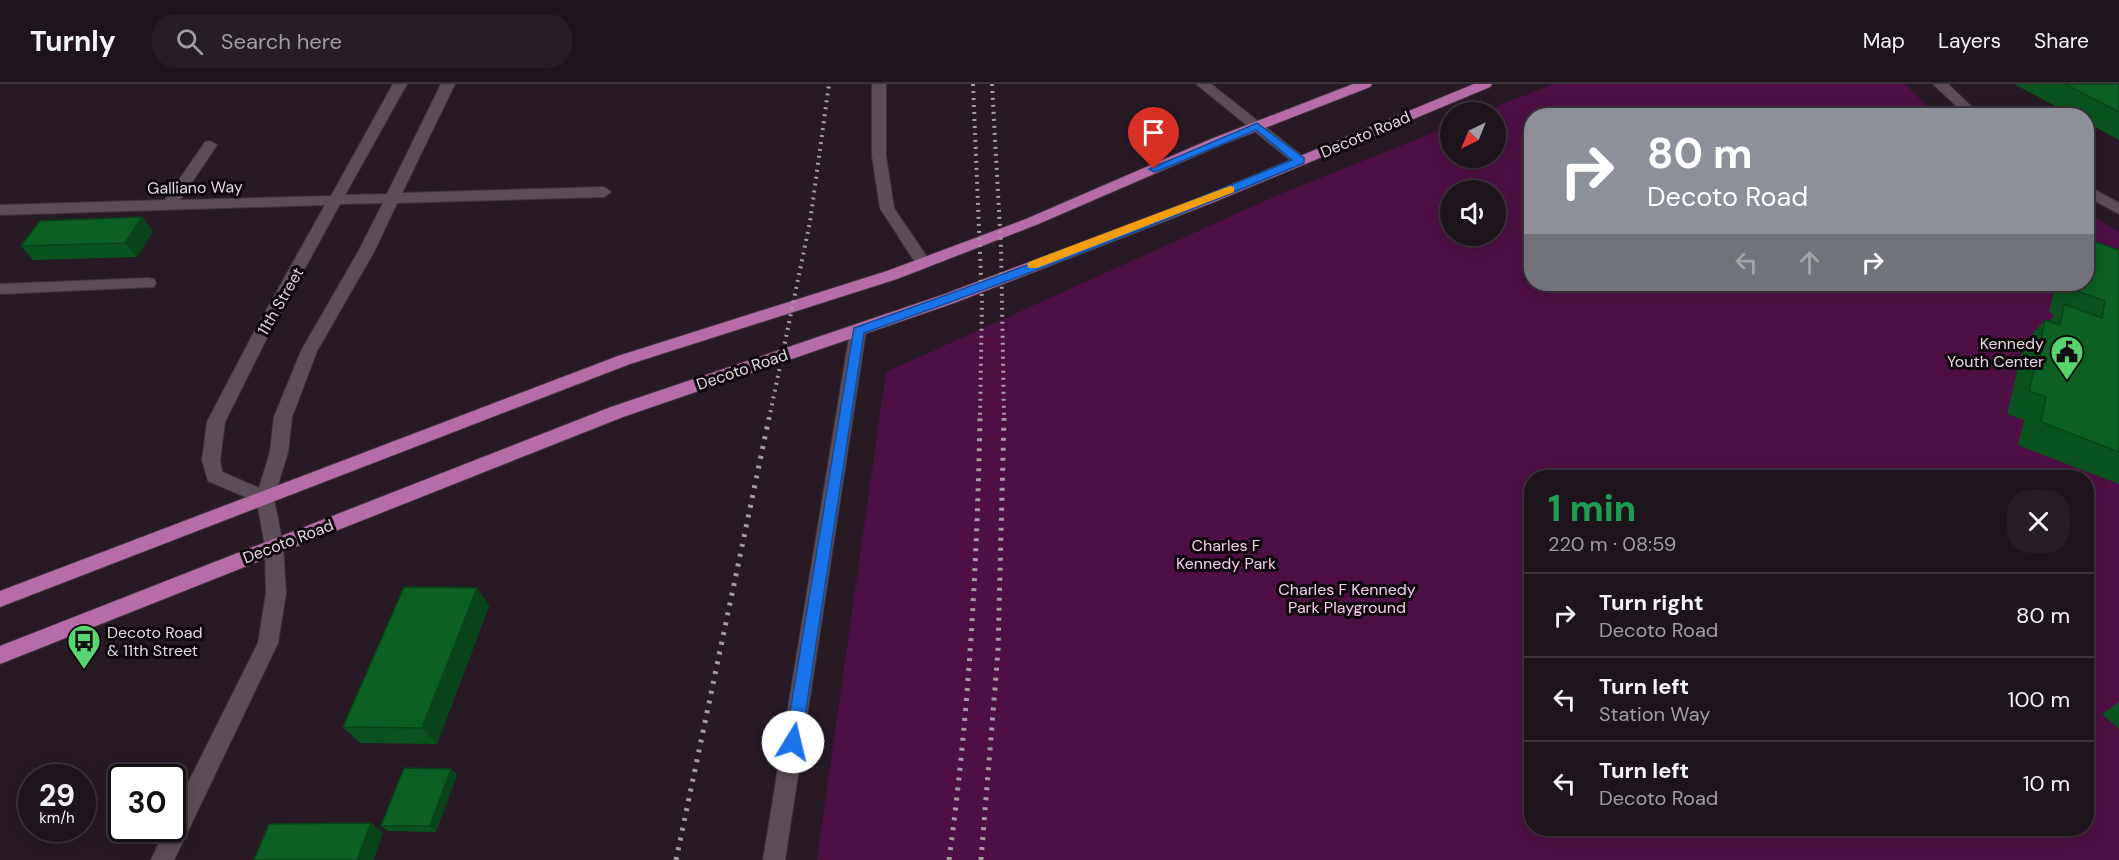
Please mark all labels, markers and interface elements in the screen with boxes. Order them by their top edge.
search box [152,14,572,68]
text: Turnly [30,23,116,60]
icon: search [173,25,206,58]
text: Search here [221,27,342,56]
text: Map [1863,27,1905,55]
text: Layers [1938,27,2001,55]
text: Share [2034,27,2089,55]
north arrow [1440,102,1506,168]
map controls [1440,102,1506,246]
street label: Decoto Road [1317,106,1413,163]
pin [1128,107,1179,169]
icon: arrive [1137,116,1170,149]
text: 80 m [1647,126,1753,181]
icon: right [1548,132,1626,210]
street label: Galliano Way [147,176,243,199]
text: Decoto Road [1647,179,1808,214]
button: sound [1440,180,1506,246]
icon: left [1730,246,1763,279]
icon: ahead [1793,246,1826,279]
icon: right [1856,246,1889,279]
street label: 11th Street [253,263,308,339]
place label: Kennedy Youth Center [1947,333,2044,372]
public building icon: Kennedy Youth Center [2049,334,2085,381]
street label: Decoto Road [694,344,791,395]
text: 1 min [1548,485,1636,532]
button: close [2007,490,2070,553]
street label: Decoto Road [240,515,337,568]
text: 220 m · 08:59 [1548,531,1676,557]
park label: Charles F Kennedy Park [1176,535,1276,574]
park label: Charles F Kennedy Park Playground [1278,579,1416,618]
text: Turn right [1599,588,1704,617]
icon: right [1548,599,1581,632]
text: 80 m [2016,601,2070,630]
text: Decoto Road [1599,617,1718,643]
place label: Decoto Road & 11th Street [107,622,202,661]
bus stop icon: Decoto Road & 11th Street [66,623,102,670]
text: Turn left [1599,672,1689,701]
icon: left [1548,683,1581,716]
text: 100 m [2008,685,2070,714]
text: Station Way [1599,701,1710,727]
position arrow [761,710,825,774]
text: Turn left [1599,756,1689,785]
speed limit sign: 30 [108,764,186,842]
icon: left [1548,767,1581,800]
text: 10 m [2023,769,2070,798]
text: 29 [39,776,75,815]
text: Decoto Road [1599,785,1718,811]
text: km/h [39,808,75,828]

